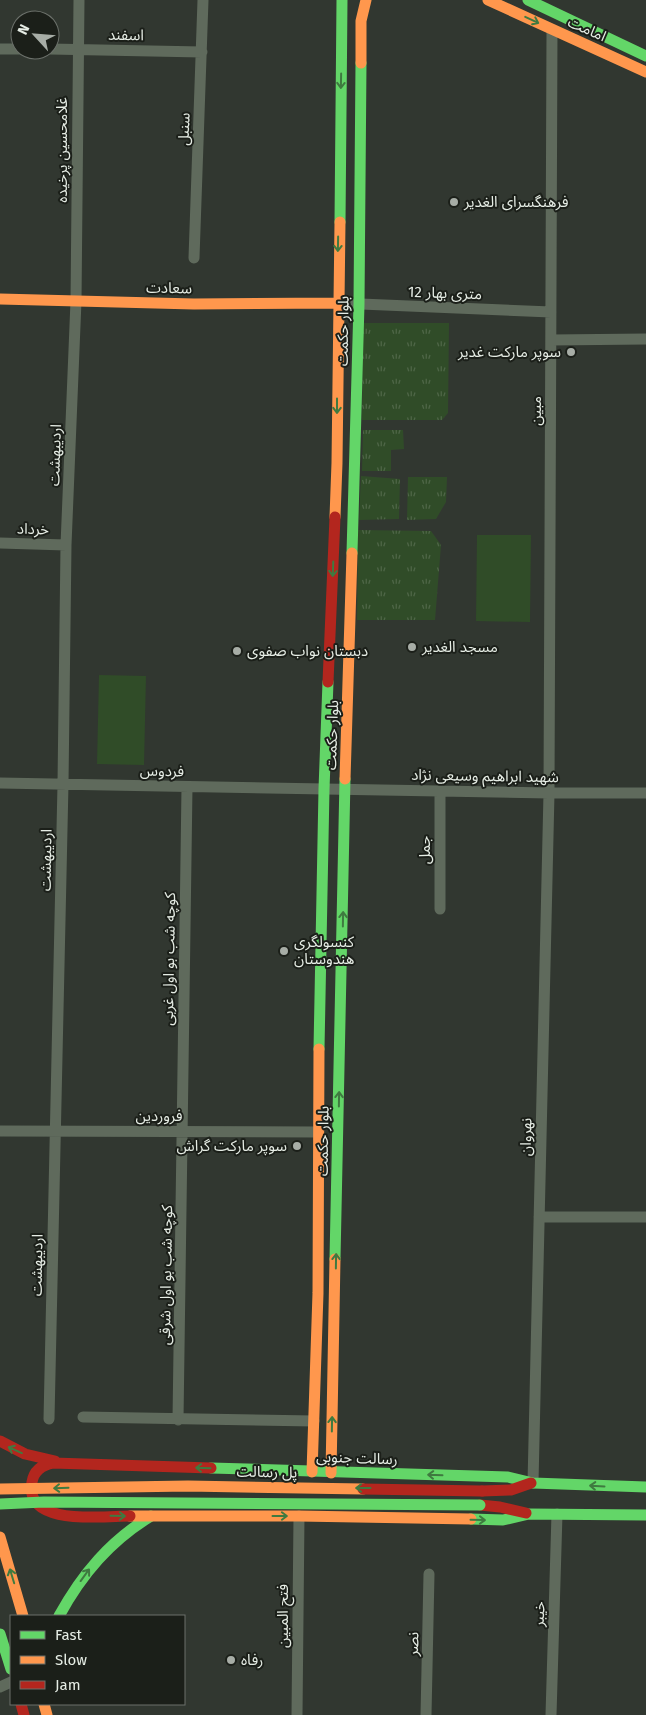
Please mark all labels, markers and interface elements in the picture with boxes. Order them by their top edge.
north arrow [10,10,60,60]
street label: امامت [565,13,609,45]
one-way arrow [524,16,539,26]
text: N [14,22,33,37]
street label: اسفند [108,26,144,44]
one-way arrow [336,73,346,89]
street label: غلامحسین پرخیده [53,97,72,203]
street label: سنبل [174,112,194,146]
place label: فرهنگسرای الغدیر [463,193,569,211]
marker: فرهنگسرای الغدیر [448,196,460,208]
one-way arrow [334,236,343,252]
street label: سعادت [146,279,192,297]
street label: 12 متری بهار [408,283,482,303]
street label: بلوار حکمت [333,296,353,366]
place label: سوپر مارکت غدیر [457,343,561,362]
marker: سوپر مارکت غدیر [565,346,577,358]
street label: مبین [527,396,545,426]
one-way arrow [332,398,342,414]
street label: اردیبهشت [45,424,65,486]
street label: خرداد [17,519,50,539]
one-way arrow [328,560,337,576]
place label: مسجد الغدیر [421,638,498,656]
marker: مسجد الغدیر [406,641,418,653]
place label: دبستان نواب صفوی [247,642,368,660]
marker: دبستان نواب صفوی [231,645,243,657]
street label: بلوار حکمت [322,700,342,770]
street label: فردوس [140,762,185,780]
street label: شهید ابراهیم وسیعی نژاد [411,766,559,788]
street label: اردیبهشت [36,829,56,891]
street label: جمل [416,836,434,864]
street label: کوچه شب بو اول غربی [159,891,180,1026]
one-way arrow [338,911,348,928]
place label: کنسولگری هندوستان [294,933,355,968]
marker: کنسولگری هندوستان [278,945,290,957]
one-way arrow [334,1091,344,1108]
street label: بلوار حکمت [313,1106,333,1176]
street label: فروردین [136,1107,183,1125]
street label: نهروان [517,1118,535,1156]
place label: سوپر مارکت گراش [177,1137,287,1156]
marker: سوپر مارکت گراش [291,1140,303,1152]
street label: کوچه شب بو اول شرقی [156,1204,177,1345]
street label: اردیبهشت [27,1234,47,1296]
one-way arrow [331,1254,341,1270]
one-way arrow [328,1416,337,1432]
one-way arrow [8,1444,23,1454]
street label: رسالت جنوبی [316,1448,398,1468]
street label: پل رسالت [236,1462,298,1483]
one-way arrow [195,1464,211,1473]
one-way arrow [428,1471,444,1480]
one-way arrow [590,1481,606,1490]
one-way arrow [53,1483,69,1492]
one-way arrow [355,1483,372,1493]
one-way arrow [110,1511,126,1521]
one-way arrow [272,1511,288,1521]
one-way arrow [470,1515,486,1524]
one-way arrow [80,1568,90,1582]
one-way arrow [7,1569,16,1585]
street label: فتح المبین [274,1584,295,1648]
street label: خیبر [530,1601,548,1628]
legend [10,1615,185,1705]
text: Fast [55,1626,82,1644]
street label: نصر [404,1632,422,1657]
text: Slow [55,1651,87,1669]
place label: رفاه [241,1651,263,1669]
marker: رفاه [225,1654,237,1666]
text: Jam [55,1676,81,1694]

